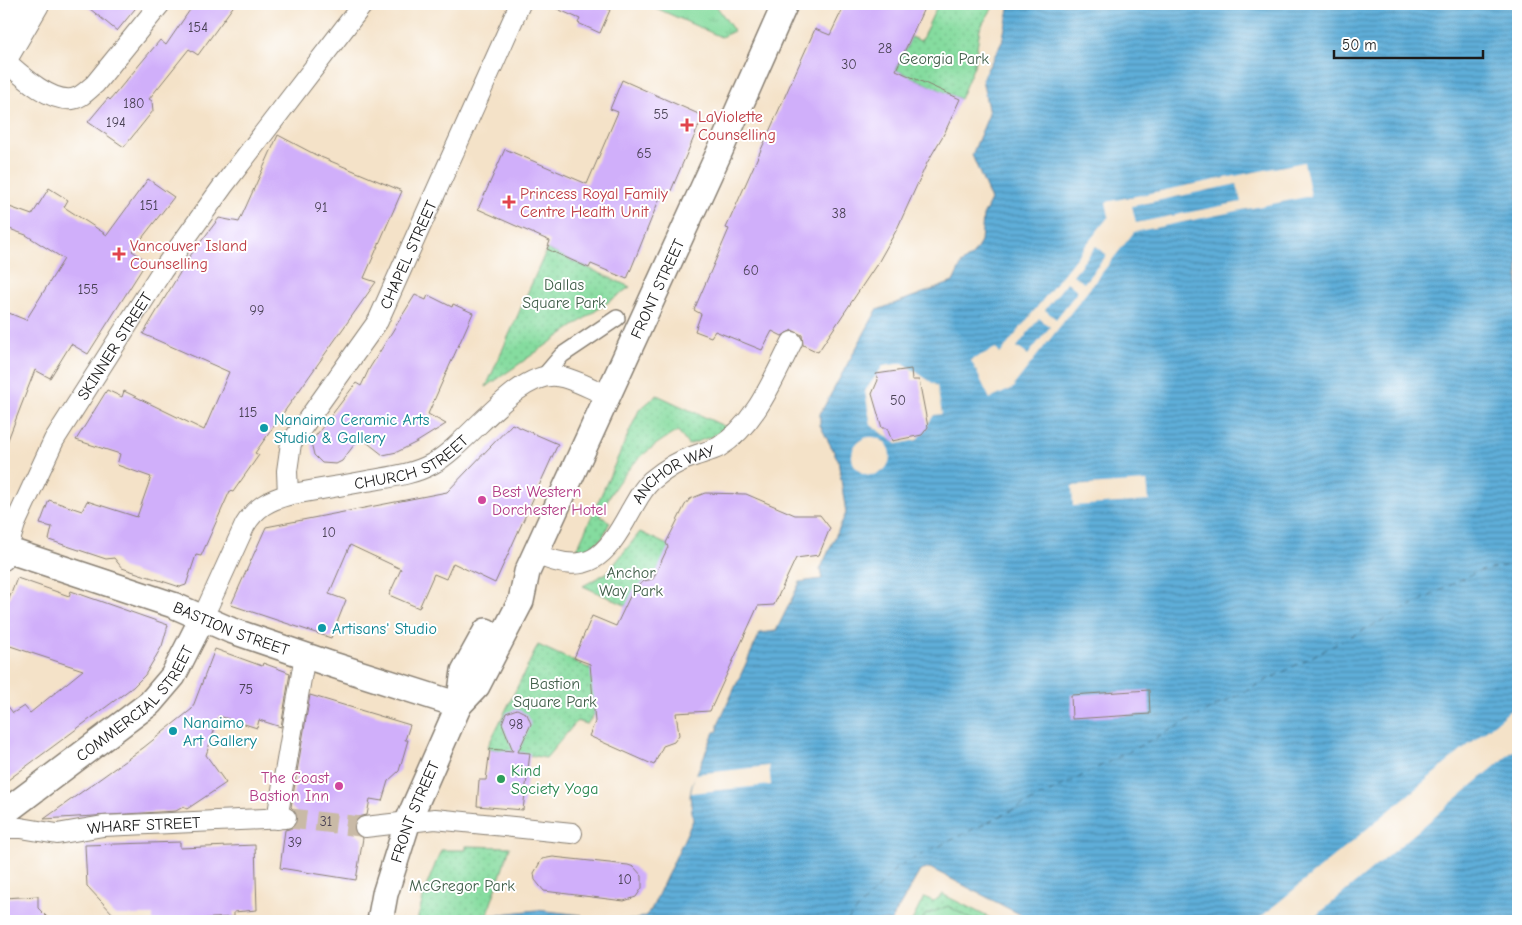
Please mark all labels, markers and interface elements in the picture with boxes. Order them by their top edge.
house number: 154 [188,19,208,36]
scale bar [1334,28,1483,60]
text: 50 m [1342,36,1377,54]
house number: 28 [878,40,892,57]
park label: Georgia Park [899,50,989,68]
house number: 30 [841,56,857,73]
house number: 180 [123,95,145,112]
house number: 55 [653,106,669,123]
place label: LaViolette Counselling [698,108,776,144]
house number: 194 [106,114,126,131]
marker: LaViolette Counselling [680,118,694,132]
house number: 65 [636,145,652,162]
place label: Princess Royal Family Centre Health Unit [520,185,669,221]
marker: Princess Royal Family Centre Health Unit [502,195,516,209]
house number: 151 [140,197,158,214]
street label: CHAPEL STREET [377,197,441,312]
house number: 91 [315,199,327,216]
house number: 38 [832,205,846,222]
street label: FRONT STREET [627,236,689,342]
place label: Vancouver Island Counselling [130,237,247,273]
marker: Vancouver Island Counselling [112,247,126,261]
house number: 60 [743,262,759,279]
park label: Dallas Square Park [522,276,606,312]
house number: 155 [78,281,98,298]
street label: SKINNER STREET [74,289,156,404]
house number: 99 [250,302,264,319]
house number: 50 [890,392,906,409]
house number: 115 [239,404,257,421]
place label: Nanaimo Ceramic Arts Studio & Gallery [274,411,430,447]
marker: Nanaimo Ceramic Arts Studio & Gallery [258,422,270,434]
street label: CHURCH STREET [353,431,473,493]
street label: ANCHOR WAY [629,442,718,507]
place label: Best Western Dorchester Hotel [492,483,607,519]
marker: Best Western Dorchester Hotel [476,494,488,506]
house number: 10 [322,524,336,541]
park label: Anchor Way Park [599,564,663,600]
street label: BASTION STREET [170,598,292,660]
place label: Artisans' Studio [332,620,437,638]
marker: Artisans' Studio [316,622,328,634]
street label: COMMERCIAL STREET [73,642,197,765]
park label: Bastion Square Park [513,675,597,711]
house number: 75 [239,681,253,698]
place label: Nanaimo Art Gallery [183,714,258,750]
house number: 98 [509,716,523,733]
marker: Nanaimo Art Gallery [167,725,179,737]
street label: FRONT STREET [387,758,444,865]
place label: Kind Society Yoga [511,762,598,798]
place label: The Coast Bastion Inn [249,769,329,805]
marker: Kind Society Yoga [495,773,507,785]
marker: The Coast Bastion Inn [333,780,345,792]
house number: 31 [320,813,332,830]
street label: WHARF STREET [86,814,201,839]
house number: 39 [288,834,302,851]
house number: 10 [618,871,632,888]
park label: McGregor Park [409,877,515,895]

